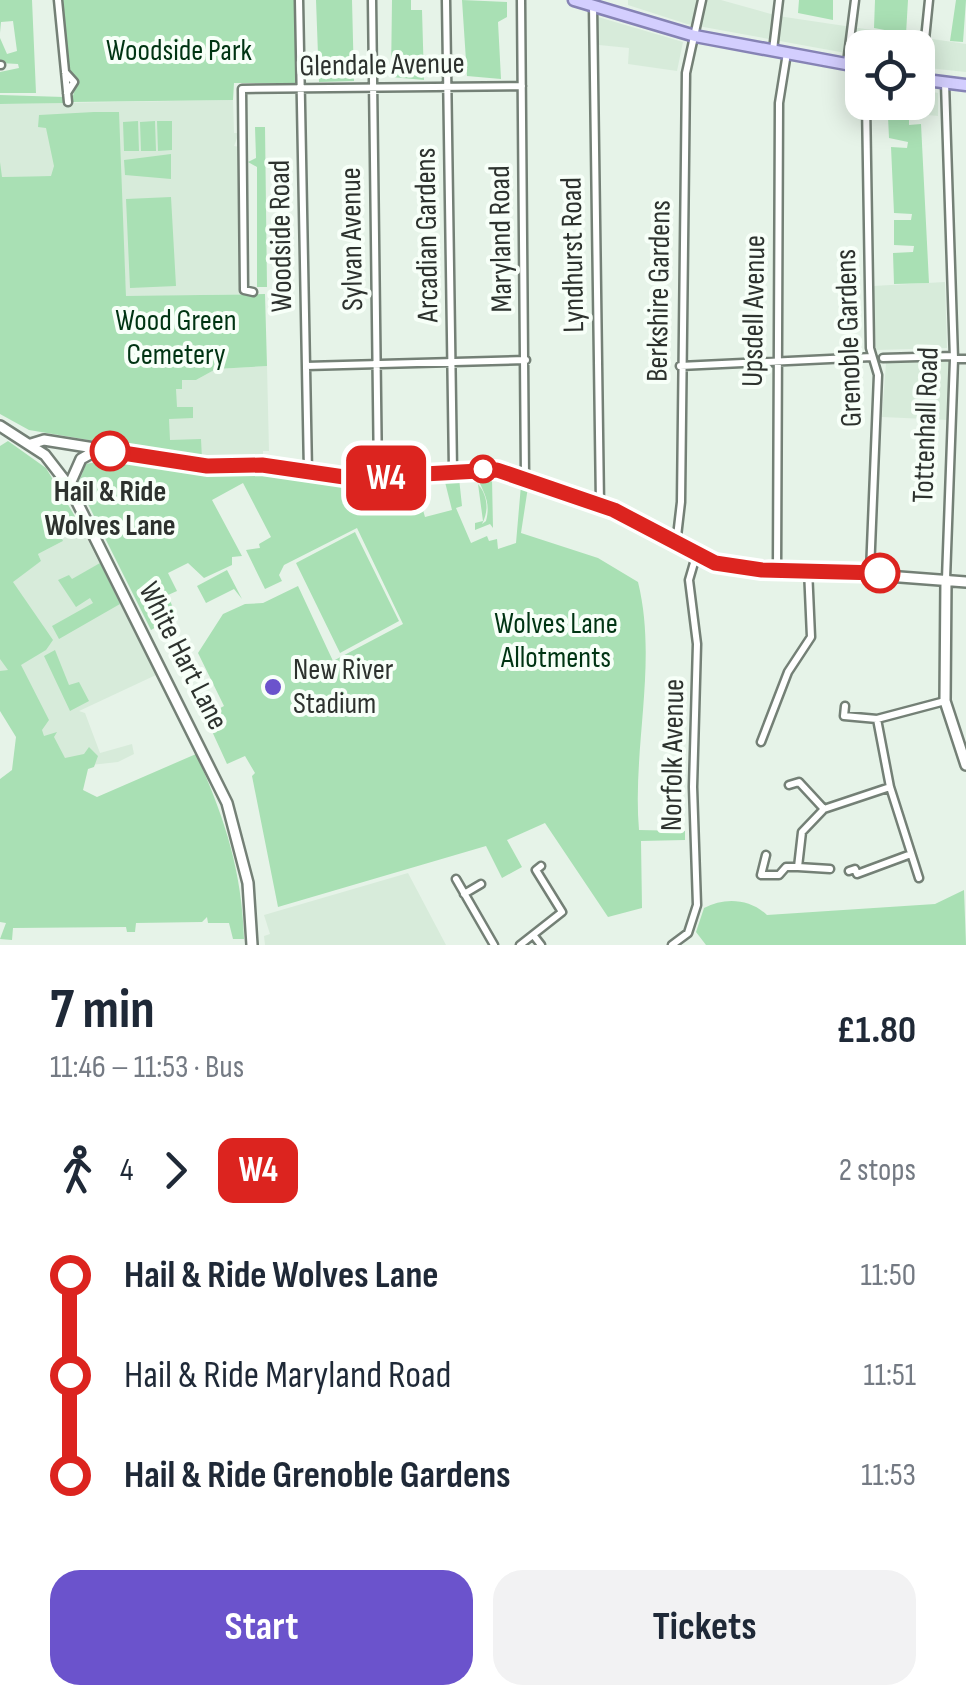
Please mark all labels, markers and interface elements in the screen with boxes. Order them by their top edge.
map controls [845,30,935,120]
button: locate [845,30,935,120]
park label: Woodside Park [106,33,253,69]
street label: Glendale Avenue [299,46,465,84]
street label: Arcadian Gardens [407,147,447,324]
street label: Woodside Road [262,160,300,312]
street label: Maryland Road [482,165,520,313]
street label: Sylvan Avenue [333,167,371,311]
street label: Lyndhurst Road [554,177,592,333]
street label: Berkshire Gardens [639,200,679,382]
street label: Upsdell Avenue [735,235,773,387]
street label: Grenoble Gardens [828,248,870,428]
park label: Wood Green Cemetery [115,303,237,373]
street label: Tottenhall Road [905,346,947,504]
marker: Hail & Ride Wolves Lane [91,432,129,470]
line badge: W4 [341,446,431,510]
unlabelled marker [470,456,496,482]
text: W4 [366,457,406,500]
place label: Hail & Ride Wolves Lane [44,474,176,544]
unlabelled marker [861,554,899,592]
street label: White Hart Lane [130,576,236,736]
park label: Wolves Lane Allotments [494,606,618,676]
place label: New River Stadium [293,652,394,722]
marker: New River Stadium [262,676,284,698]
street label: Norfolk Avenue [654,679,692,831]
text: 7 min [50,977,155,1044]
text: £1.80 [836,1008,916,1053]
text: 11:46 – 11:53 · Bus [50,1048,244,1087]
icon: walk [50,1143,105,1198]
icon: forward [148,1143,203,1198]
text: W4 [238,1149,278,1192]
text: 4 [120,1151,133,1190]
text: 2 stops [839,1151,916,1190]
text: Hail & Ride Wolves Lane [124,1253,439,1298]
text: 11:50 [860,1256,916,1295]
text: Hail & Ride Maryland Road [124,1353,451,1398]
text: 11:51 [864,1356,916,1395]
text: Hail & Ride Grenoble Gardens [124,1453,511,1498]
text: 11:53 [861,1456,916,1495]
button: Start [50,1570,473,1685]
button: Tickets [493,1570,916,1685]

